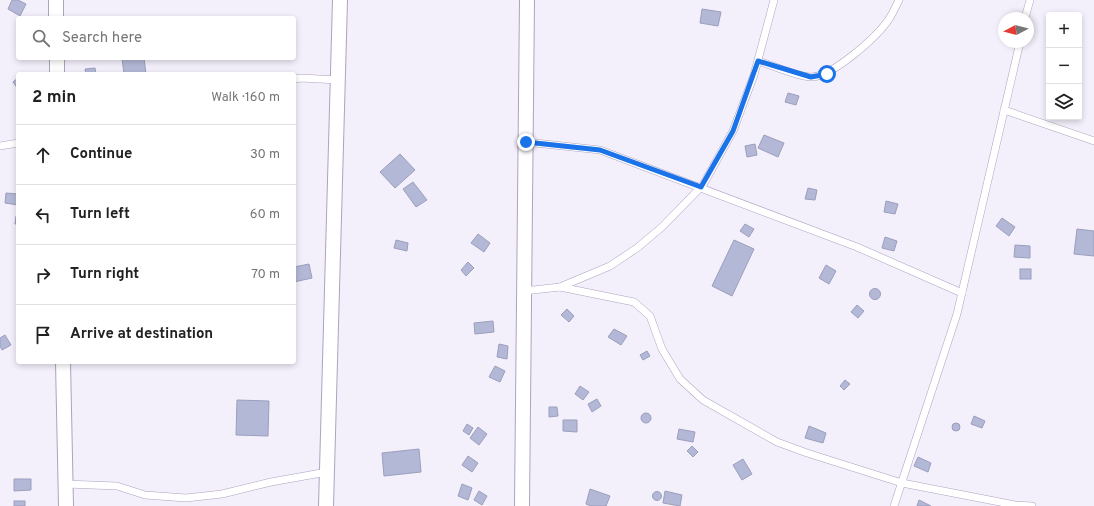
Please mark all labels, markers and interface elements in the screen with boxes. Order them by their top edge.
north arrow [998,12,1034,48]
map controls [1046,12,1082,120]
button: + [1046,12,1082,48]
search box [16,16,296,60]
icon: search [30,27,52,49]
text: Search here [62,29,142,48]
button: − [1046,48,1082,84]
route start [818,65,836,83]
button: layers [1046,84,1082,120]
text: 2 min [32,87,76,109]
text: Walk · 160 m [211,90,280,106]
route end [517,133,535,151]
icon: ahead [32,144,54,166]
text: Continue [70,145,132,164]
text: 30 m [250,147,280,163]
icon: left [32,204,54,226]
text: Turn left [70,205,130,224]
text: 60 m [250,207,280,223]
icon: right [32,264,54,286]
text: Turn right [70,265,139,284]
text: 70 m [251,267,280,283]
icon: arrive [32,324,54,346]
text: Arrive at destination [70,325,213,344]

